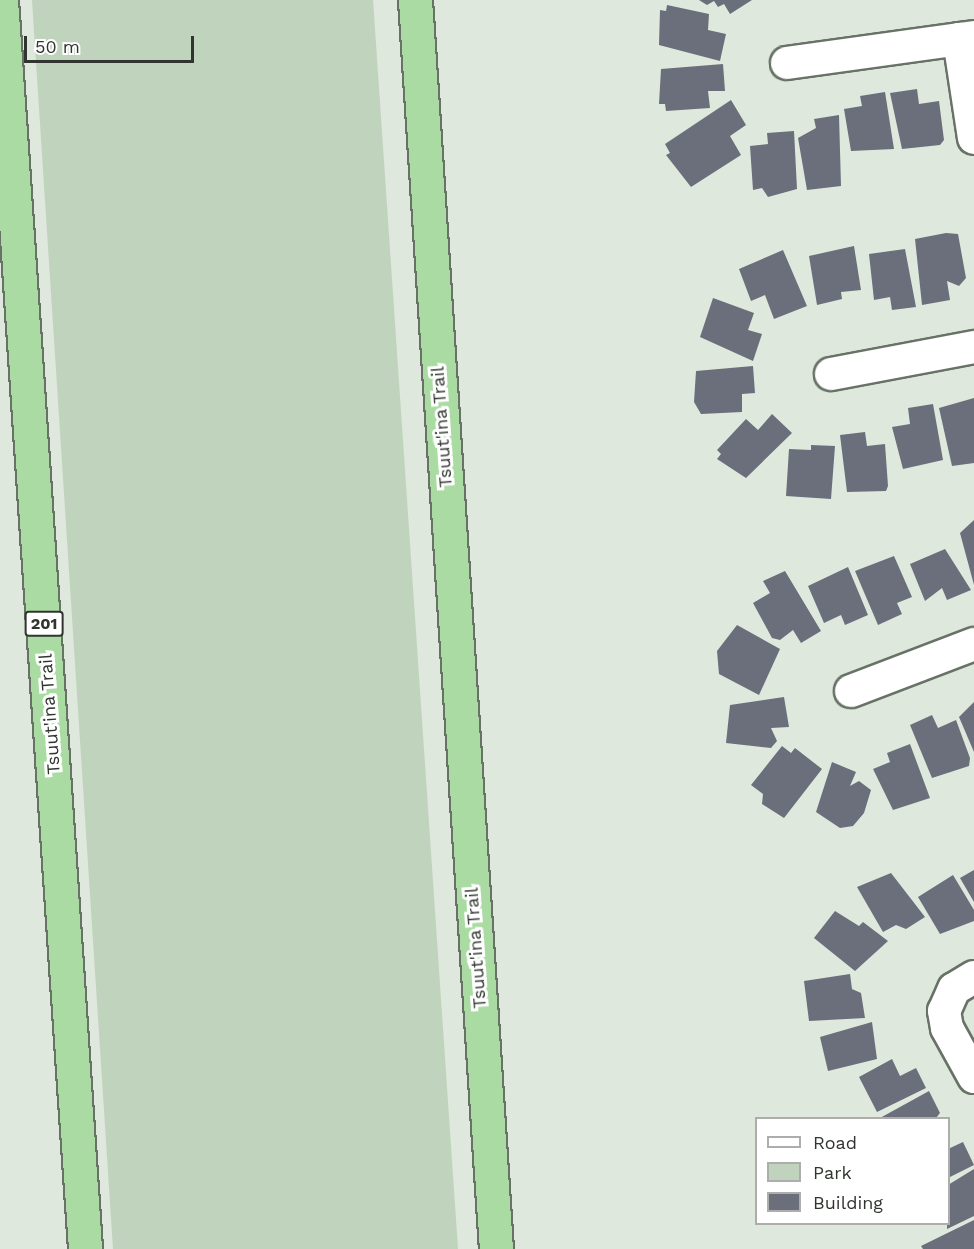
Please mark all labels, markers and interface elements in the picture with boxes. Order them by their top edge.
scale bar [27,24,196,62]
text: 50 m [35,36,80,57]
street label: Tsuut'ina Trail [427,365,457,489]
road number: 201 [24,611,63,637]
street label: Tsuut'ina Trail [35,652,65,776]
street label: Tsuut'ina Trail [461,886,491,1010]
legend [755,1117,950,1225]
text: Road [813,1132,857,1153]
text: Park [813,1162,852,1183]
text: Building [813,1192,883,1213]

